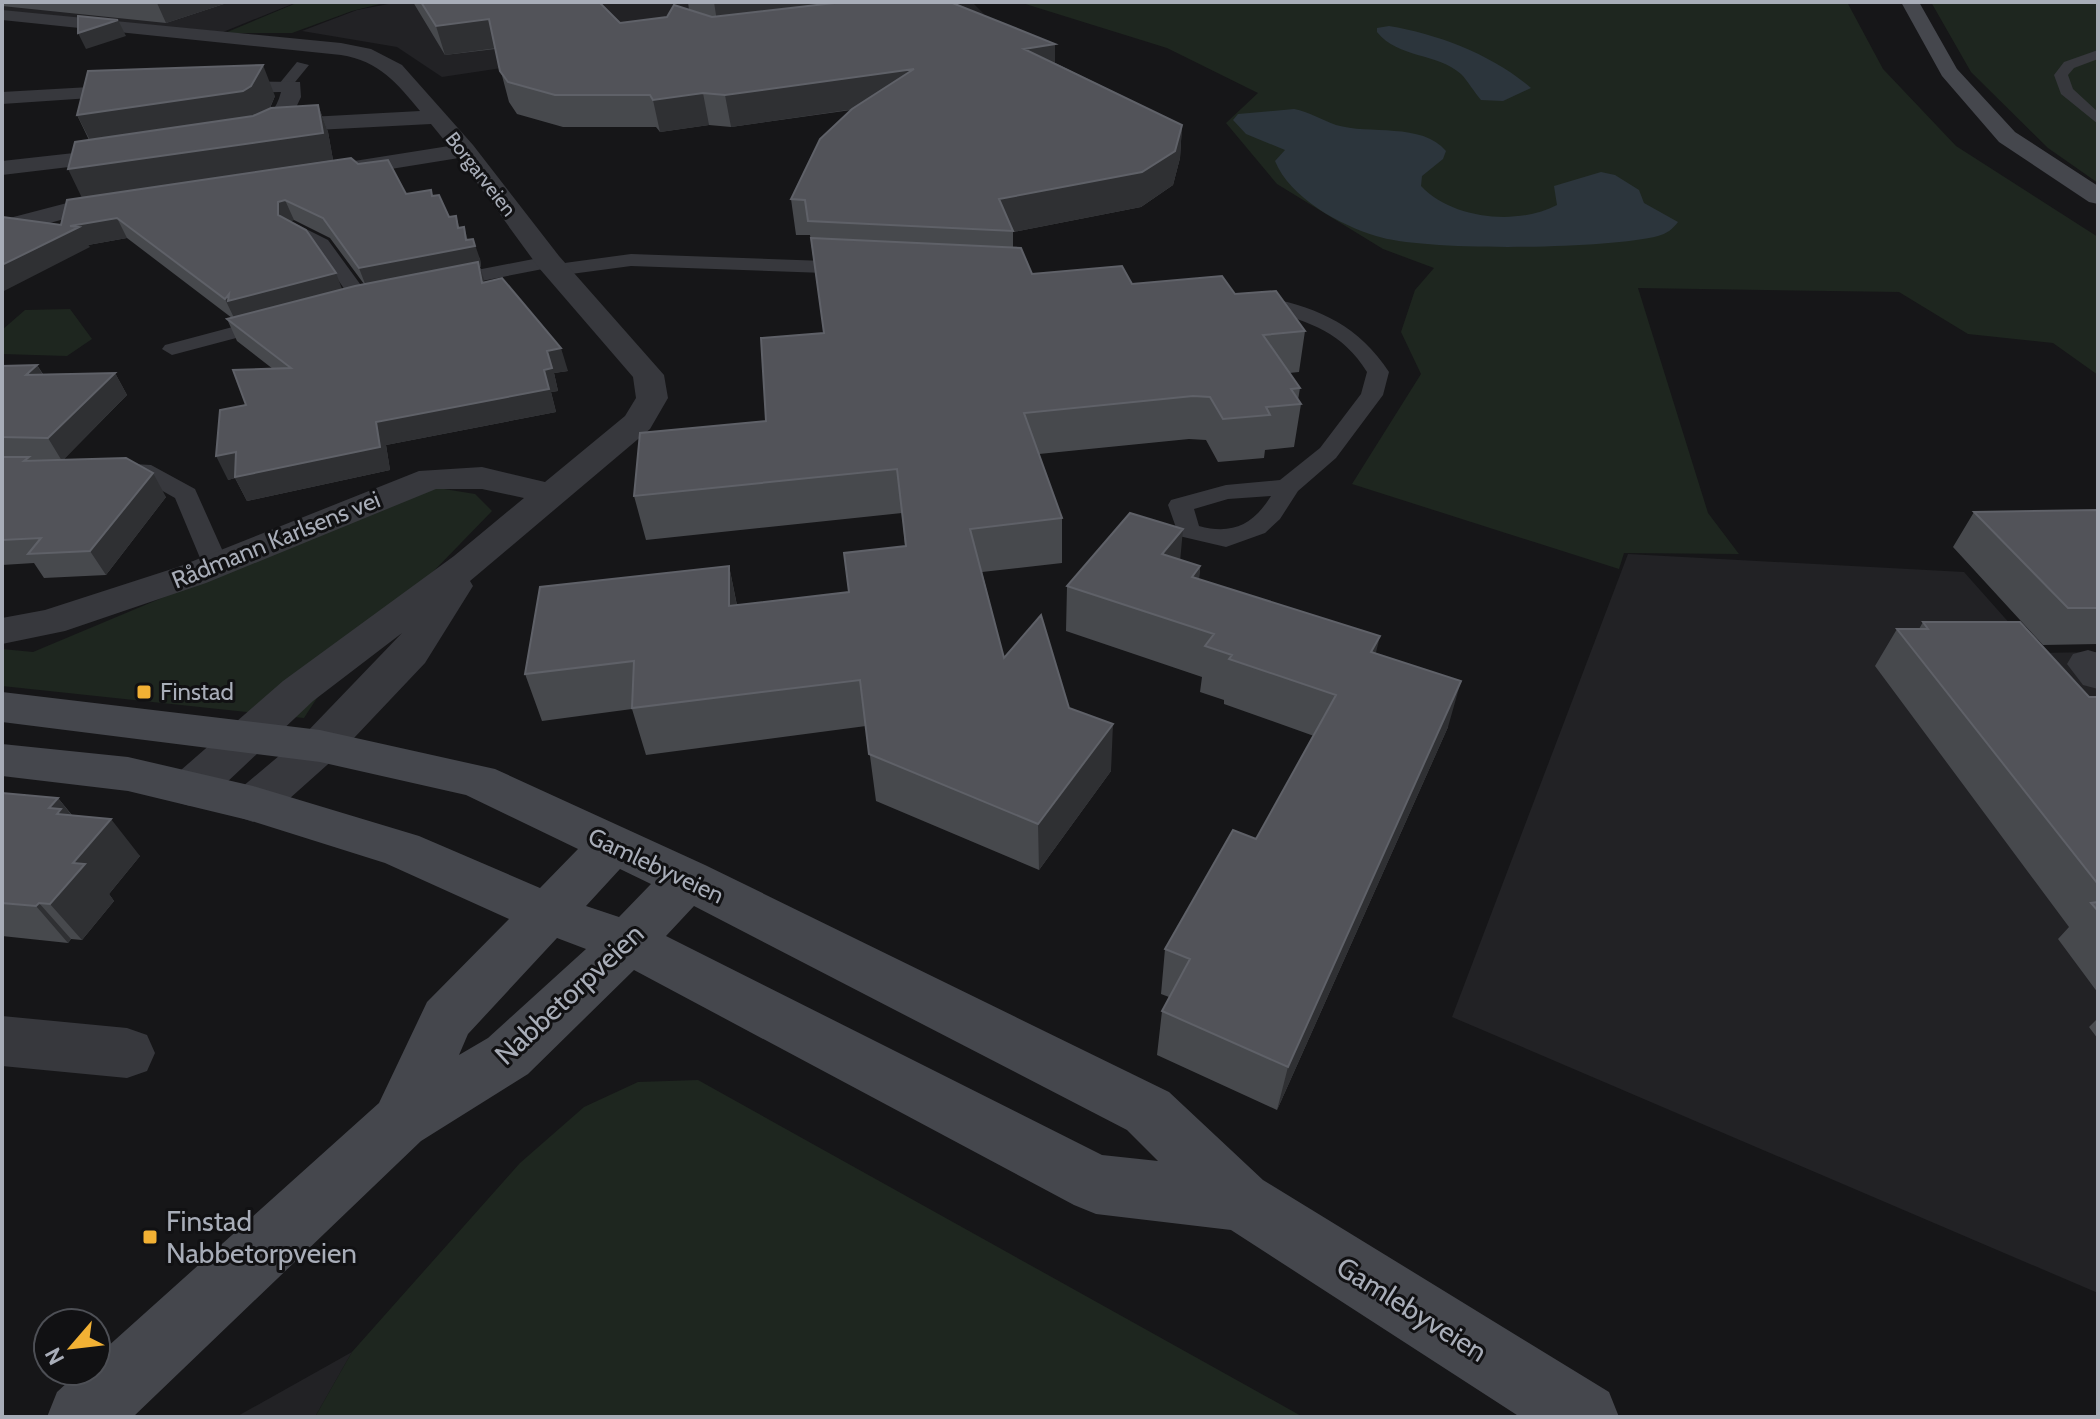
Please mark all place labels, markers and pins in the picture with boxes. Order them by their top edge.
place label: Finstad [160,677,234,706]
marker: Finstad [135,683,153,701]
place label: Finstad Nabbetorpveien [166,1204,357,1270]
marker: Finstad Nabbetorpveien [141,1228,159,1246]

